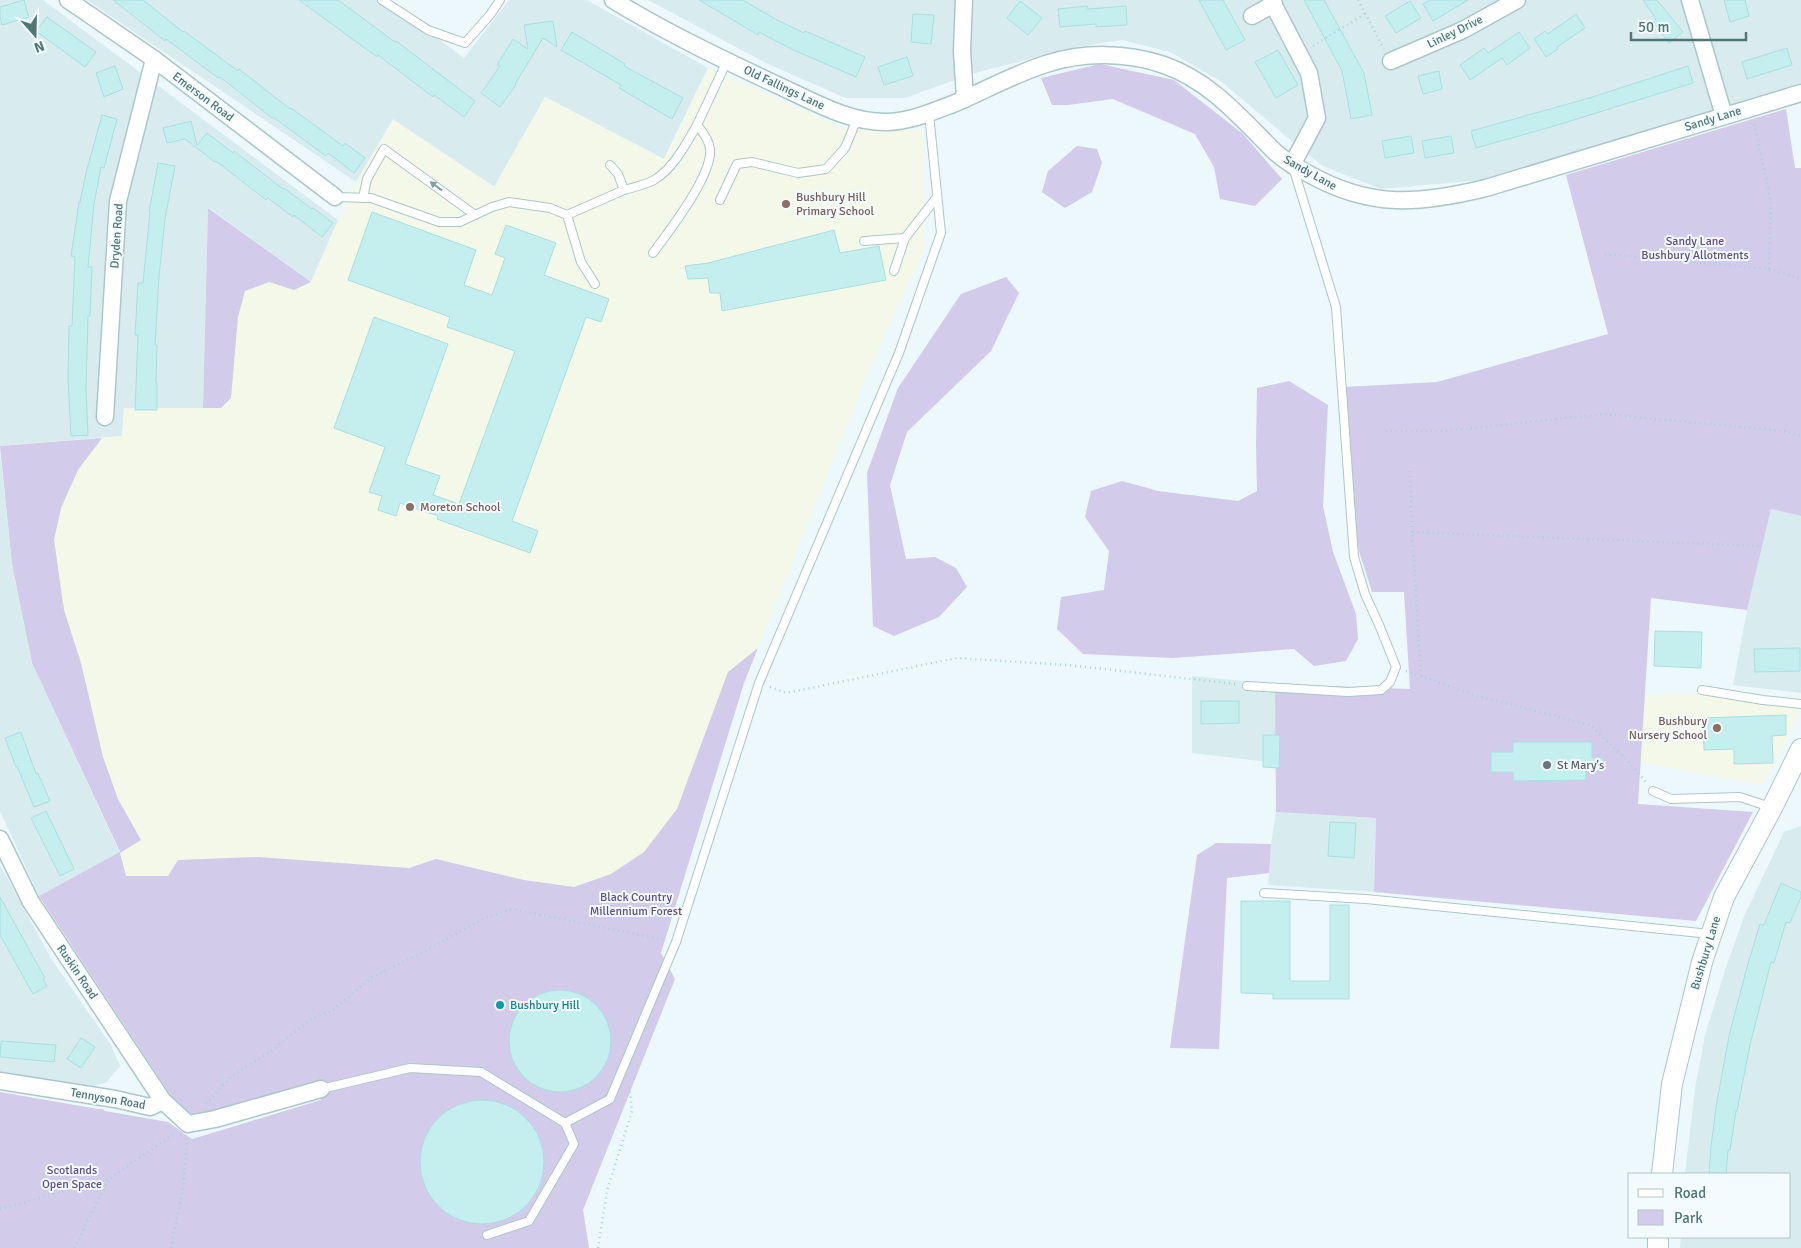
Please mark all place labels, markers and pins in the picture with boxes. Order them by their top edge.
place label: Bushbury Hill Primary School [796,190,874,219]
marker: Bushbury Hill Primary School [780,198,792,210]
place label: Moreton School [420,500,501,515]
marker: Moreton School [404,501,416,513]
place label: Bushbury Nursery School [1629,714,1707,743]
marker: Bushbury Nursery School [1711,722,1723,734]
place label: St Mary's [1557,758,1604,773]
marker: St Mary's [1541,759,1553,771]
place label: Bushbury Hill [510,998,580,1013]
marker: Bushbury Hill [494,999,506,1011]

